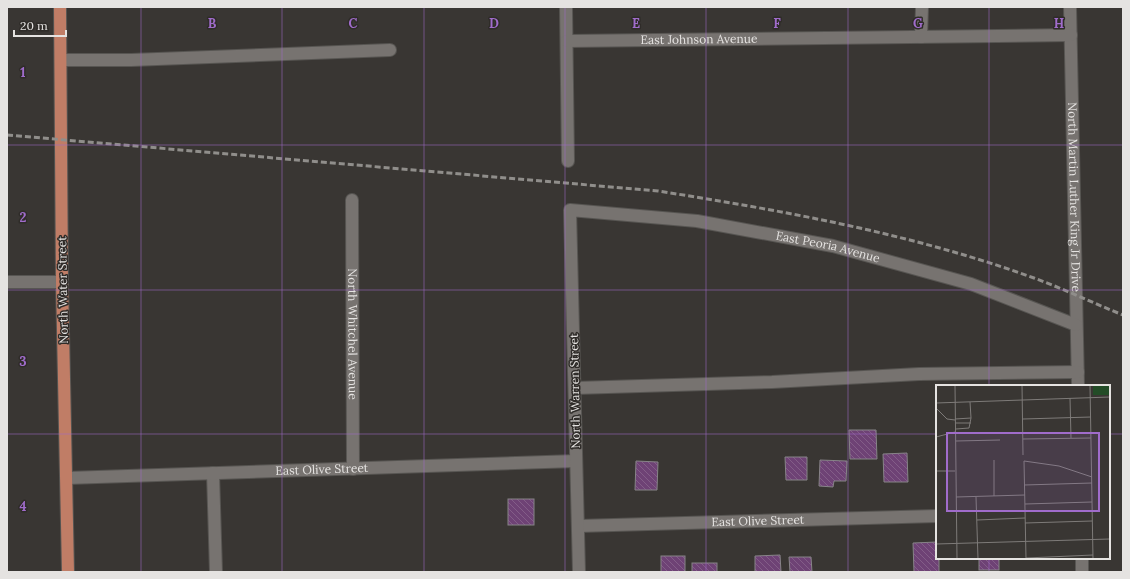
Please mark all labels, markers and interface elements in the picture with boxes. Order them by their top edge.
scale bar [14,12,66,38]
text: B [208,15,217,32]
text: C [349,15,358,32]
text: D [489,15,499,32]
text: E [632,15,640,32]
text: F [773,15,781,32]
text: G [913,15,923,32]
text: H [1054,15,1064,32]
text: 20 m [20,18,48,33]
street label: East Johnson Avenue [640,31,758,47]
text: 1 [20,64,26,81]
street label: North Martin Luther King Jr Drive [1065,102,1084,292]
text: 2 [20,209,27,226]
street label: East Peoria Avenue [775,228,882,266]
street label: North Water Street [54,236,71,344]
street label: North Whitchel Avenue [345,268,361,400]
street label: North Warren Street [566,333,583,449]
text: 3 [19,353,27,370]
inset map [936,385,1110,559]
street label: East Olive Street [275,460,369,478]
text: 4 [19,498,27,515]
street label: East Olive Street [711,512,805,529]

